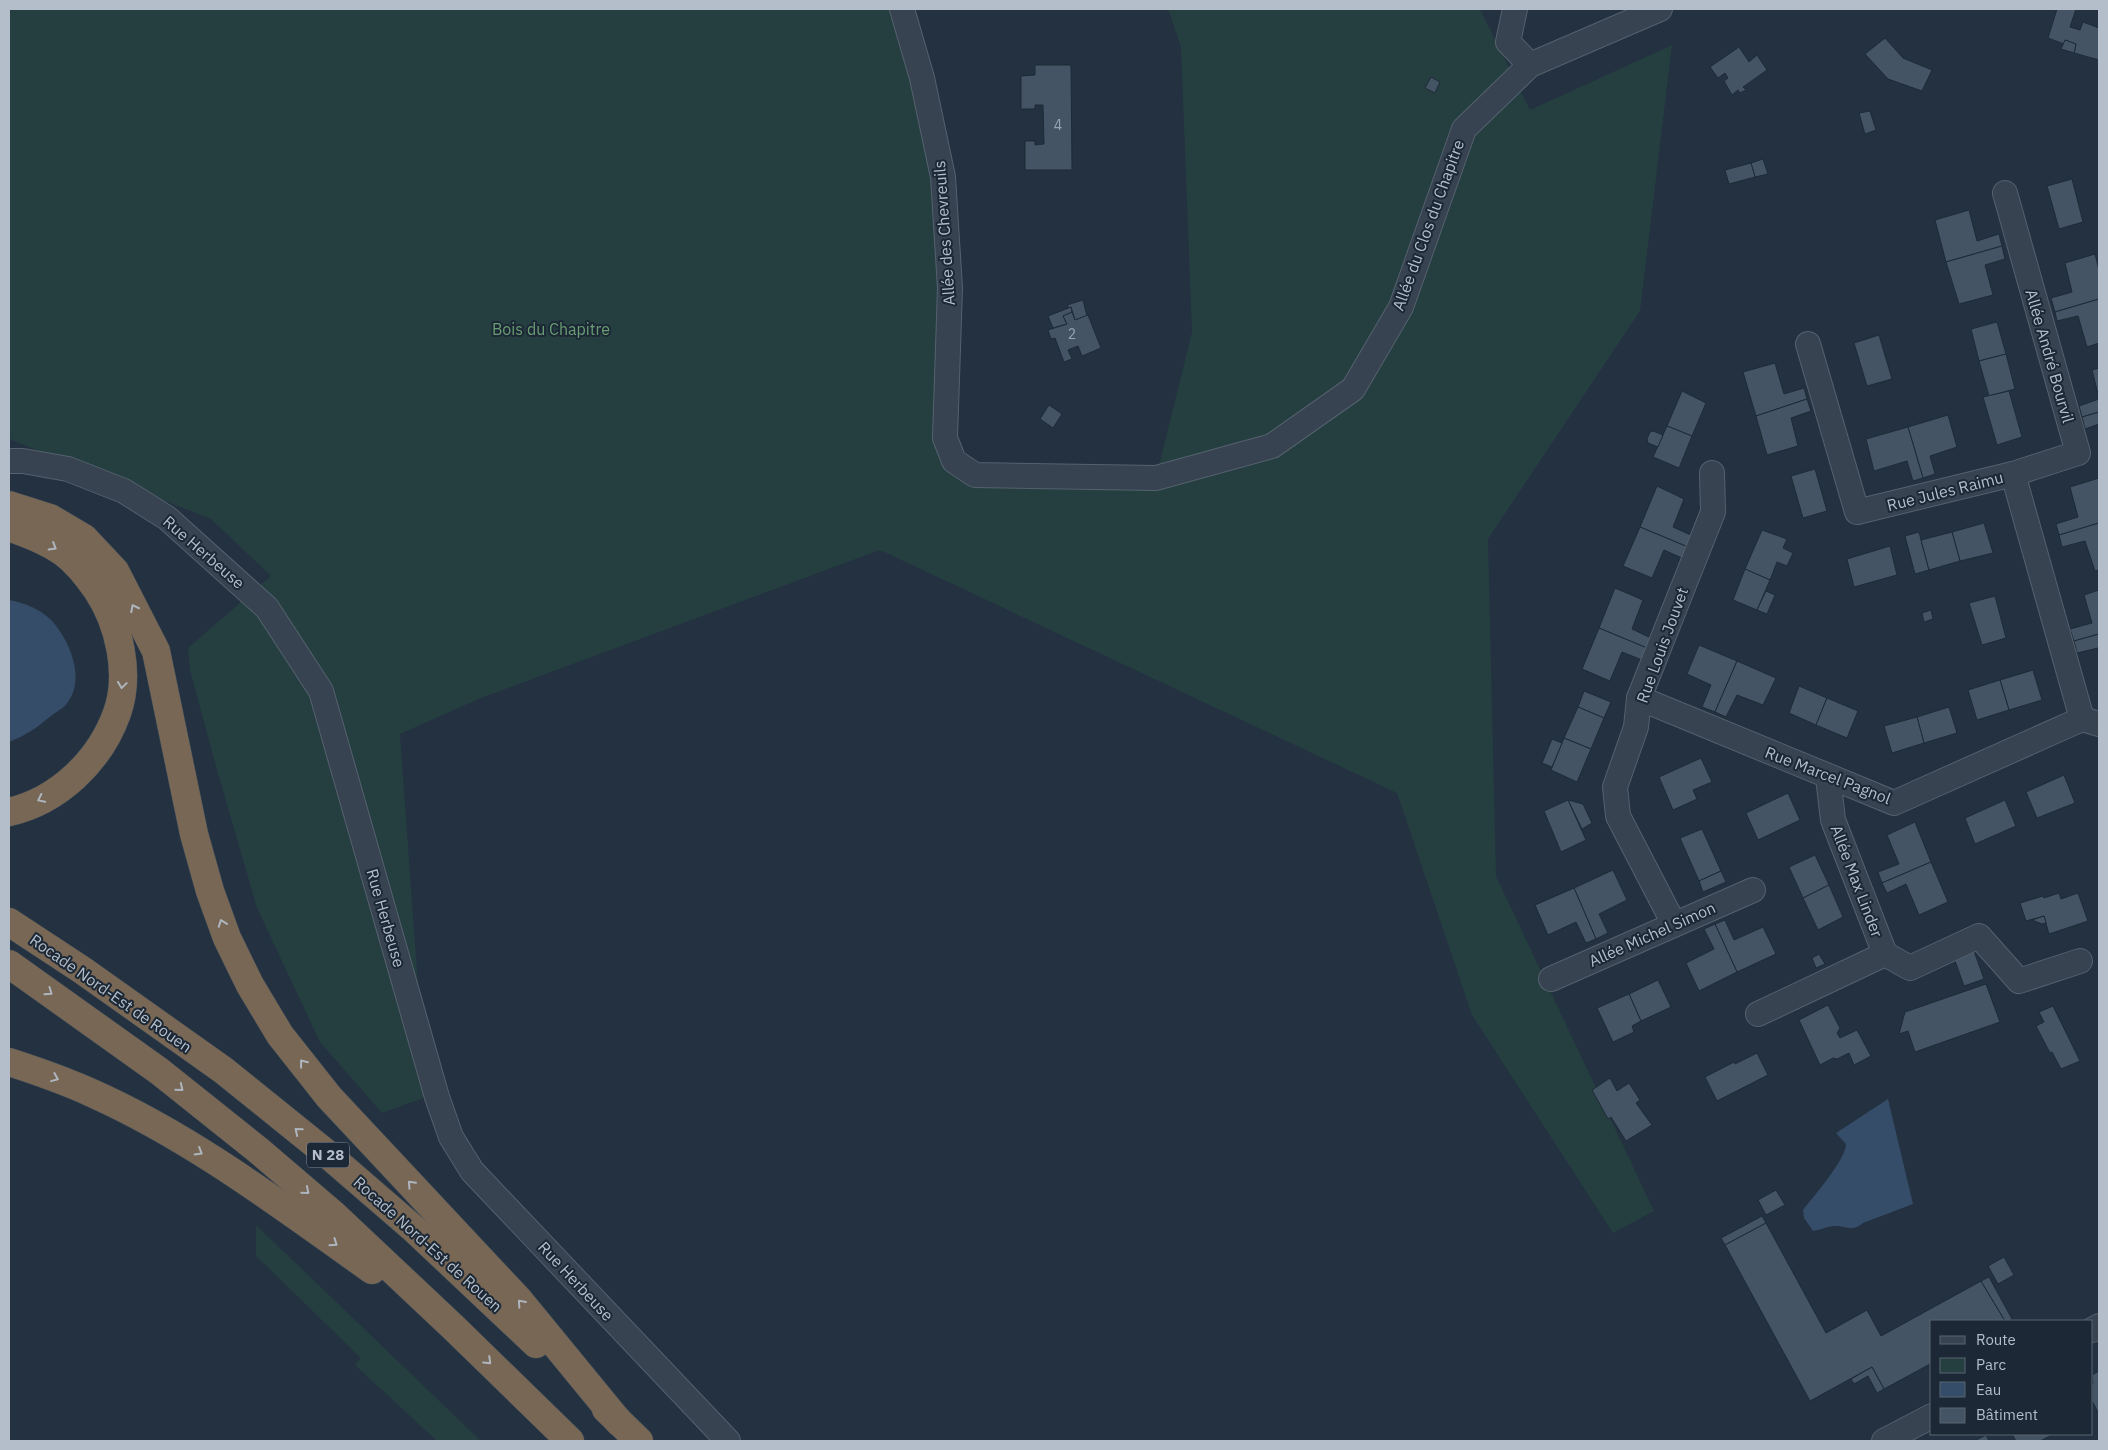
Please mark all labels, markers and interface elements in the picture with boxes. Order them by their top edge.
house number: 4 [1054,116,1062,134]
street label: Allée du Clos du Chapitre [1388,137,1468,313]
street label: Allée des Chevreuils [929,160,959,306]
street label: Allée André Bourvil [2021,287,2079,425]
park label: Bois du Chapitre [492,319,610,339]
house number: 2 [1068,325,1076,343]
street label: Rue Jules Raimu [1885,467,2005,515]
street label: Rue Herbeuse [159,511,249,593]
one-way arrow [48,540,57,550]
street label: Rue Louis Jouvet [1632,584,1692,706]
one-way arrow [130,604,140,613]
one-way arrow [117,680,127,689]
street label: Rue Marcel Pagnol [1762,742,1894,808]
one-way arrow [37,793,46,803]
street label: Allée Max Linder [1826,822,1888,940]
street label: Rue Herbeuse [362,866,410,970]
street label: Allée Michel Simon [1586,897,1718,971]
one-way arrow [218,919,228,928]
street label: Rocade Nord-Est de Rouen [26,929,196,1057]
one-way arrow [43,986,53,995]
one-way arrow [300,1060,308,1069]
one-way arrow [50,1072,58,1082]
one-way arrow [174,1082,183,1090]
one-way arrow [295,1128,304,1136]
road number: N 28 [307,1142,349,1168]
one-way arrow [194,1145,203,1155]
street label: Rocade Nord-Est de Rouen [349,1172,507,1316]
one-way arrow [408,1181,417,1190]
one-way arrow [300,1185,309,1194]
one-way arrow [328,1237,338,1246]
street label: Rue Herbeuse [534,1237,618,1325]
one-way arrow [518,1300,527,1309]
legend [1930,1320,2093,1435]
text: Route [1976,1330,2016,1349]
one-way arrow [483,1355,492,1364]
text: Parc [1976,1355,2006,1374]
text: Eau [1976,1380,2001,1399]
text: Bâtiment [1976,1405,2038,1424]

